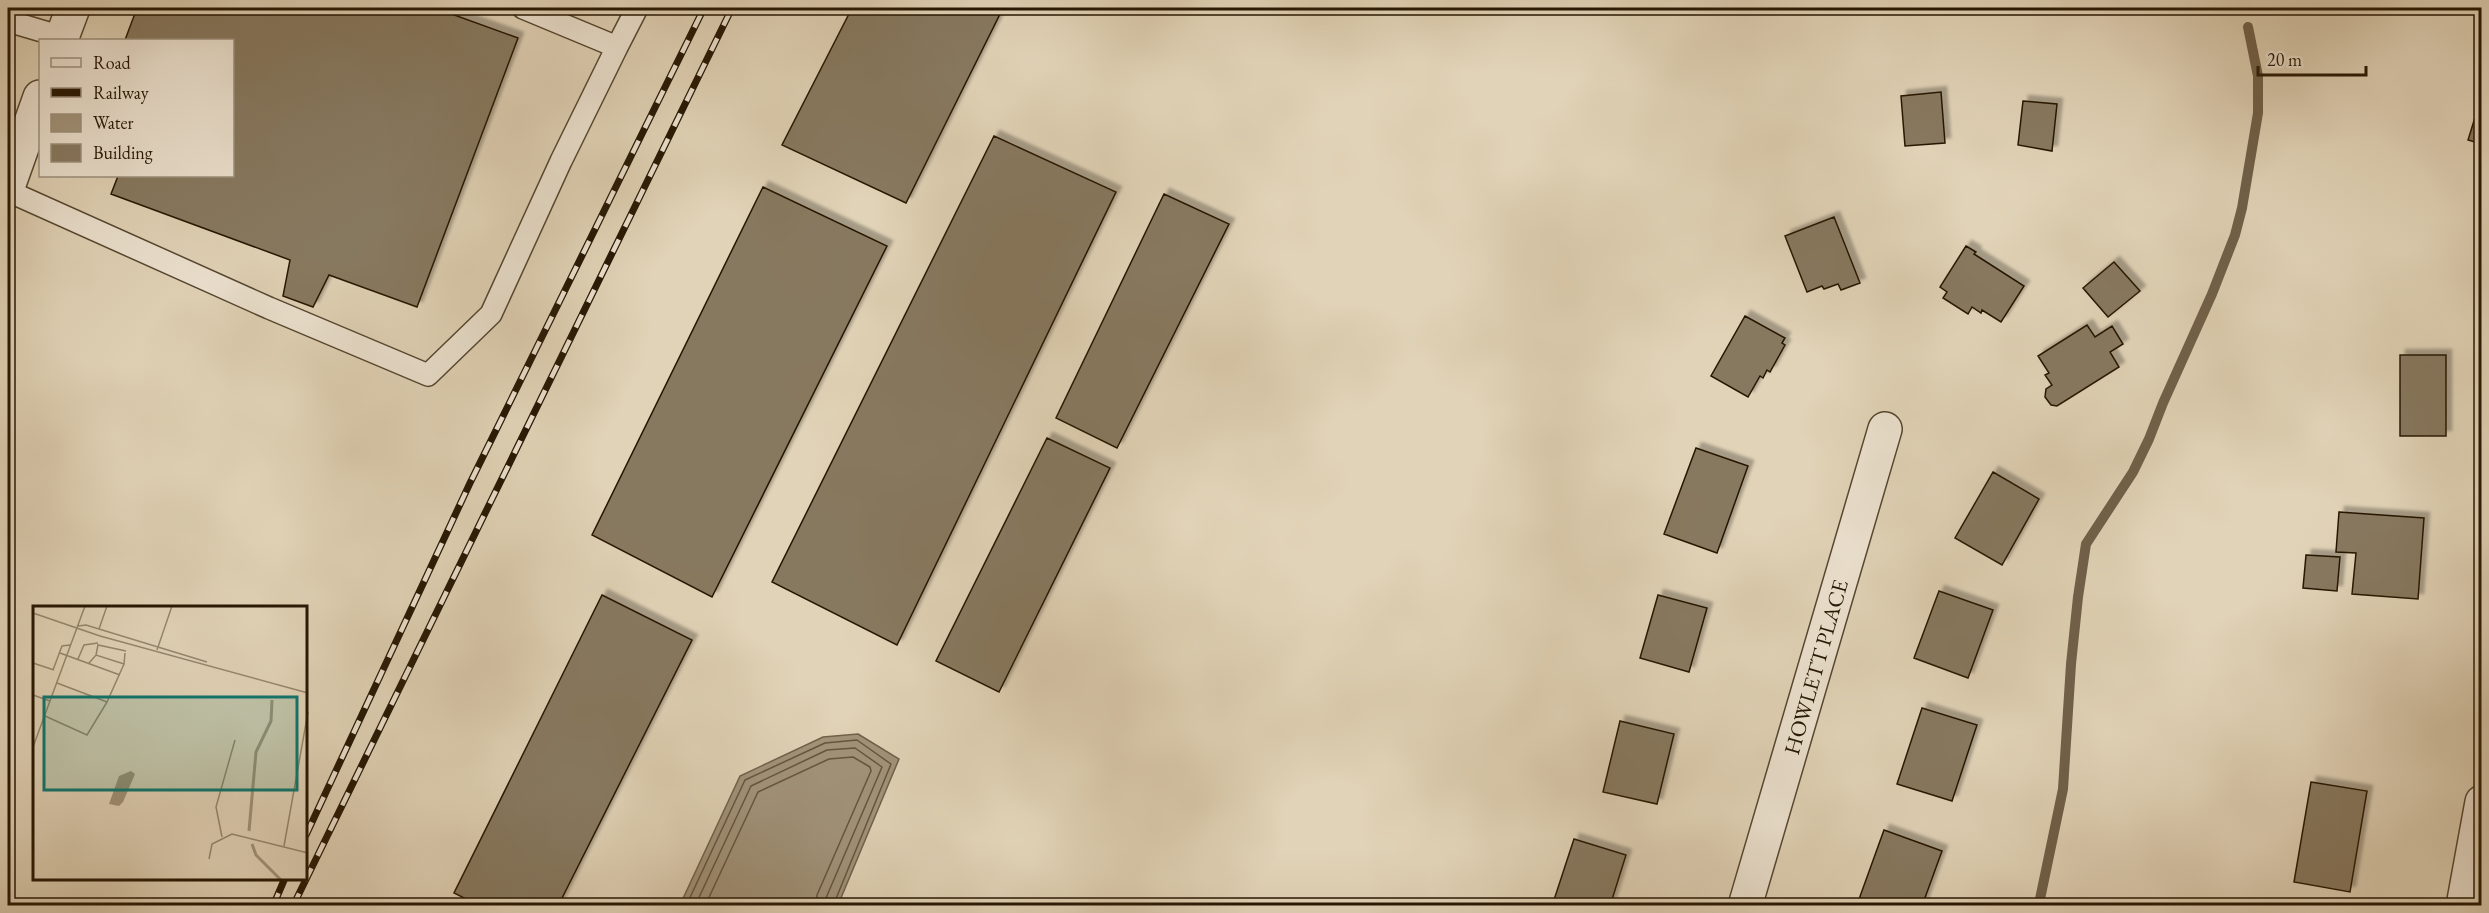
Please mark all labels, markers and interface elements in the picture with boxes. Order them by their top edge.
legend [39,39,234,177]
scale bar [2258,39,2366,77]
text: 20 m [2267,48,2302,71]
text: Road [93,51,132,74]
text: Railway [93,81,149,104]
text: Water [93,111,134,134]
text: Building [93,141,153,164]
street label: HOWLETT PLACE [1777,576,1855,758]
inset map [33,606,308,880]

